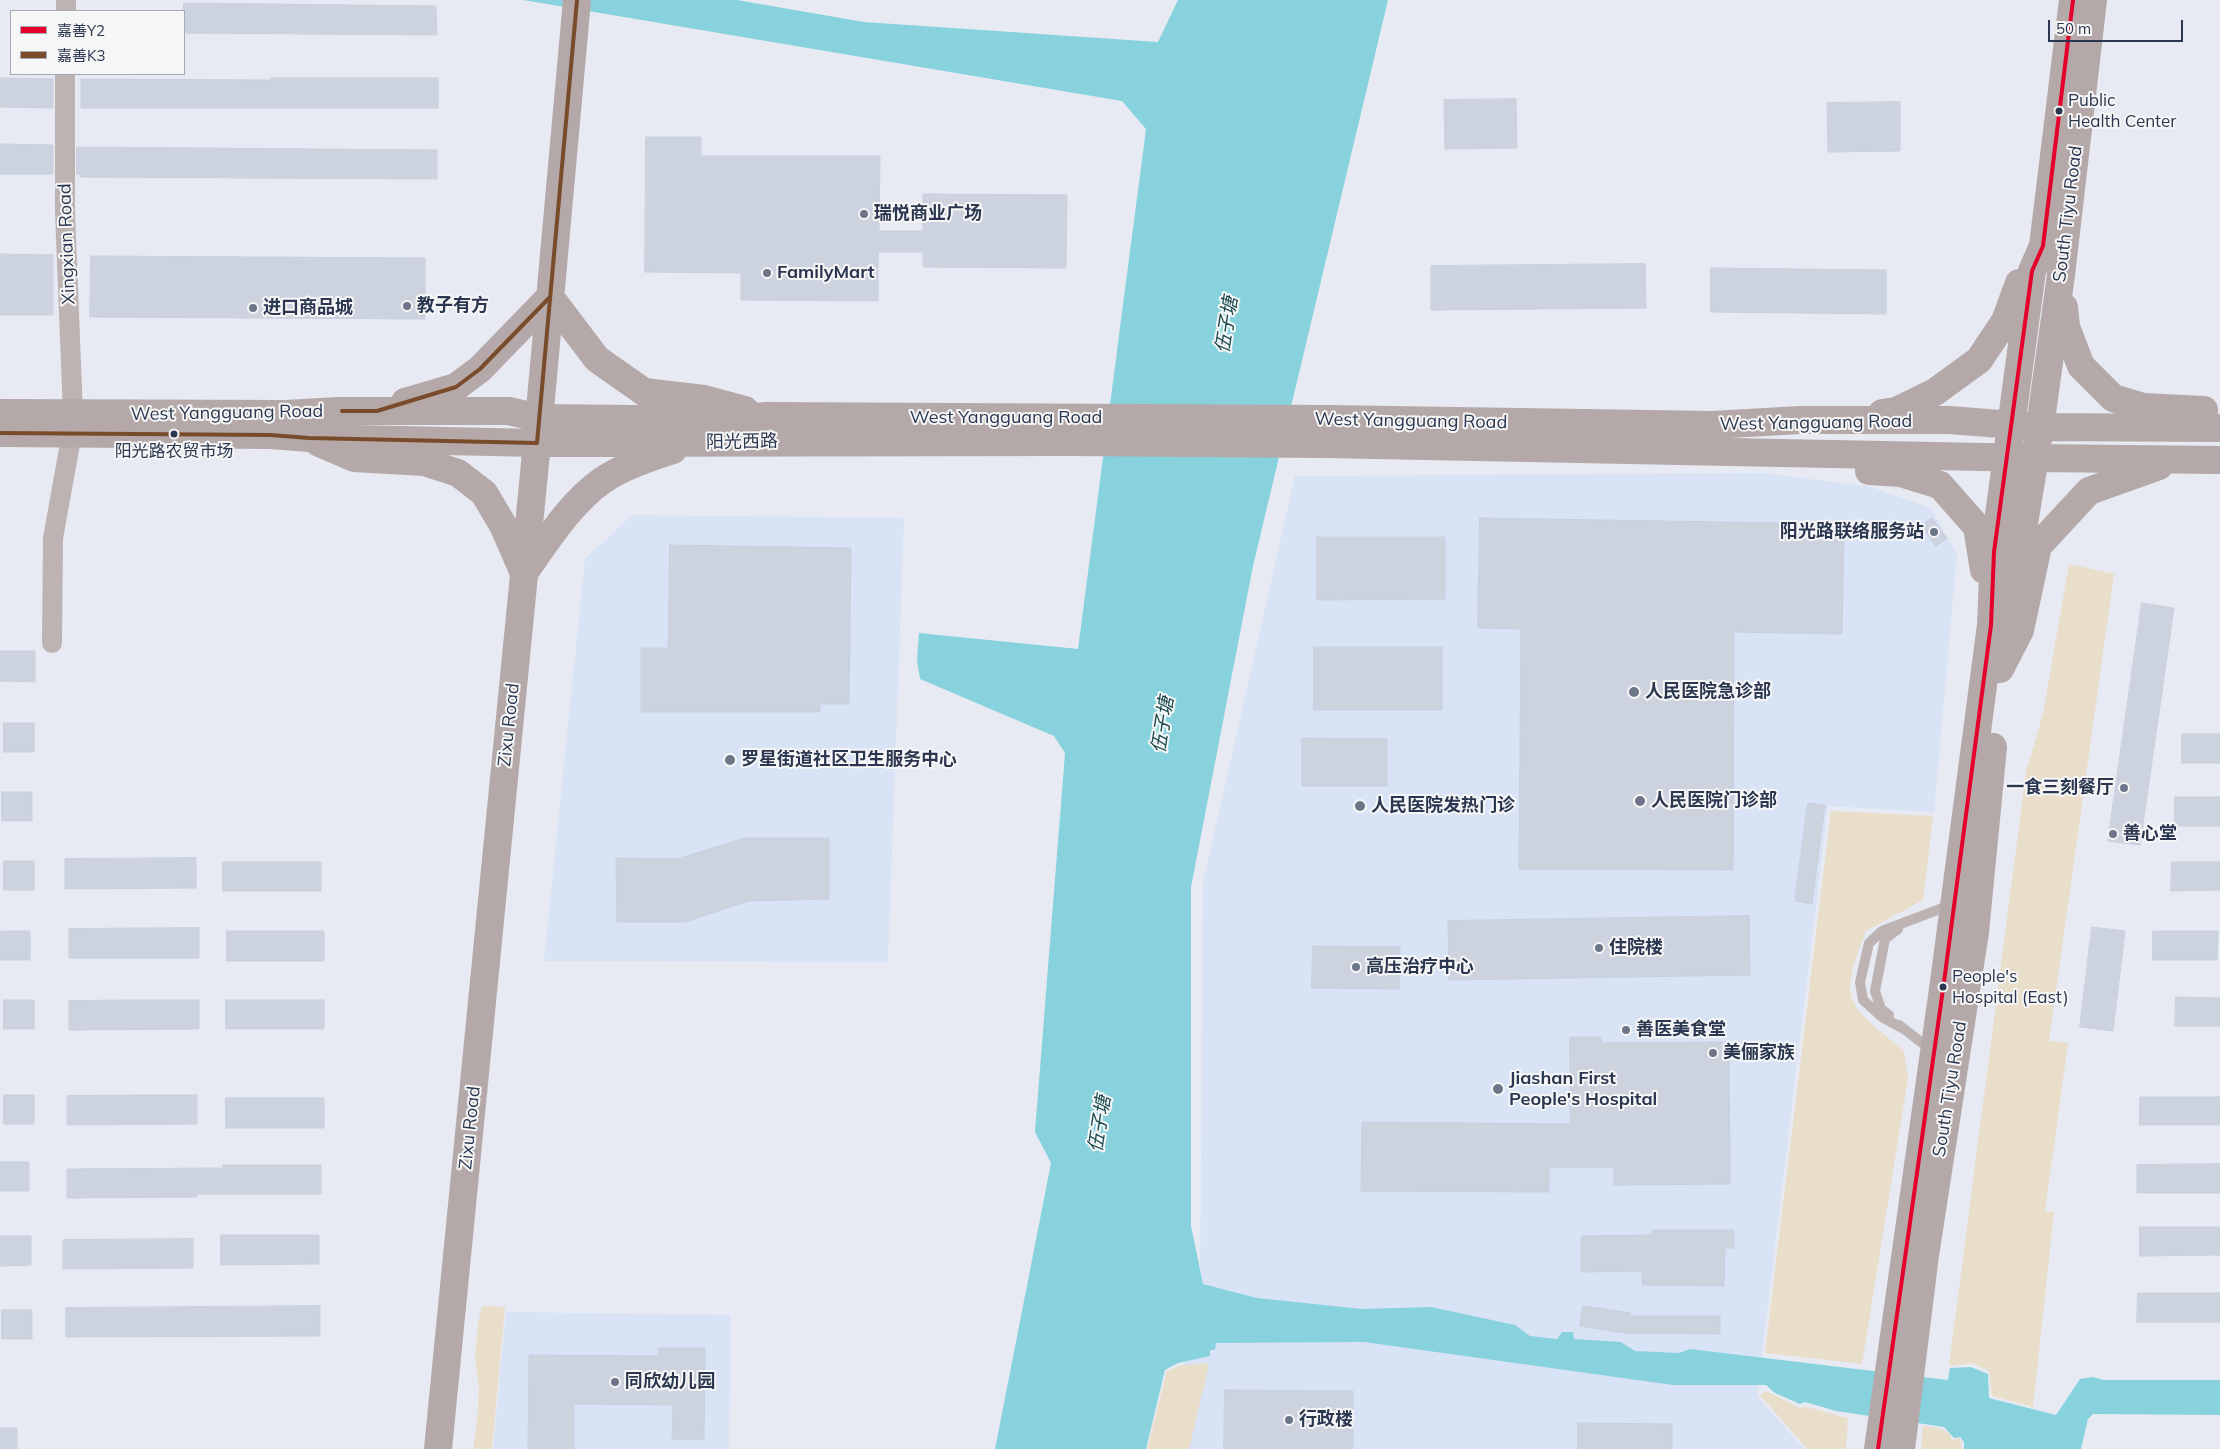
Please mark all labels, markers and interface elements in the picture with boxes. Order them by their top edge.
legend [10,10,185,75]
scale bar [2050,10,2185,42]
text: 50 m [2056,19,2091,38]
text: 嘉善Y2 [57,21,105,40]
text: 嘉善K3 [57,46,106,65]
place label: Public Health Center [2068,91,2176,131]
marker: Public Health Center [2054,106,2064,116]
street label: South Tiyu Road [2049,145,2087,283]
street label: Xingxian Road [54,183,80,305]
place label: 瑞悦商业广场 [874,203,982,225]
marker: 瑞悦商业广场 [858,208,870,220]
place label: FamilyMart [777,262,875,284]
marker: FamilyMart [761,267,773,279]
place label: 教子有方 [417,295,489,317]
water label: 伍子塘 [1211,295,1243,355]
place label: 进口商品城 [263,297,353,319]
marker: 教子有方 [401,300,413,312]
marker: 进口商品城 [247,302,259,314]
street label: West Yangguang Road [131,401,323,425]
street label: West Yangguang Road [910,407,1102,429]
street label: West Yangguang Road [1315,409,1507,433]
street label: West Yangguang Road [1720,411,1912,435]
marker: 阳光路农贸市场 [169,429,179,439]
street label: 阳光西路 [706,431,778,453]
place label: 阳光路农贸市场 [115,442,233,462]
place label: 阳光路联络服务站 [1780,521,1924,543]
marker: 阳光路联络服务站 [1928,526,1940,538]
place label: 人民医院急诊部 [1645,681,1771,703]
street label: Zixu Road [494,682,524,768]
marker: 人民医院急诊部 [1627,685,1641,699]
water label: 伍子塘 [1147,695,1179,755]
place label: 罗星街道社区卫生服务中心 [741,749,957,771]
marker: 罗星街道社区卫生服务中心 [723,753,737,767]
place label: 一食三刻餐厅 [2006,777,2114,799]
marker: 一食三刻餐厅 [2118,782,2130,794]
place label: 人民医院门诊部 [1651,790,1777,812]
marker: 人民医院门诊部 [1633,794,1647,808]
place label: 人民医院发热门诊 [1371,795,1515,817]
marker: 人民医院发热门诊 [1353,799,1367,813]
place label: 善心堂 [2123,823,2177,845]
marker: 善心堂 [2107,828,2119,840]
place label: 住院楼 [1609,937,1663,959]
marker: 住院楼 [1593,942,1605,954]
place label: 高压治疗中心 [1366,956,1474,978]
marker: 高压治疗中心 [1350,961,1362,973]
place label: People's Hospital (East) [1952,967,2069,1007]
marker: People's Hospital (East) [1938,982,1948,992]
place label: 善医美食堂 [1636,1019,1726,1041]
street label: South Tiyu Road [1929,1019,1971,1159]
marker: 善医美食堂 [1620,1024,1632,1036]
place label: 美俪家族 [1723,1042,1795,1064]
marker: 美俪家族 [1707,1047,1719,1059]
place label: Jiashan First People's Hospital [1509,1068,1657,1110]
marker: Jiashan First People's Hospital [1491,1082,1505,1096]
street label: Zixu Road [455,1085,485,1171]
water label: 伍子塘 [1084,1094,1116,1154]
place label: 同欣幼儿园 [625,1371,715,1393]
marker: 同欣幼儿园 [609,1376,621,1388]
place label: 行政楼 [1299,1409,1353,1431]
marker: 行政楼 [1283,1414,1295,1426]

